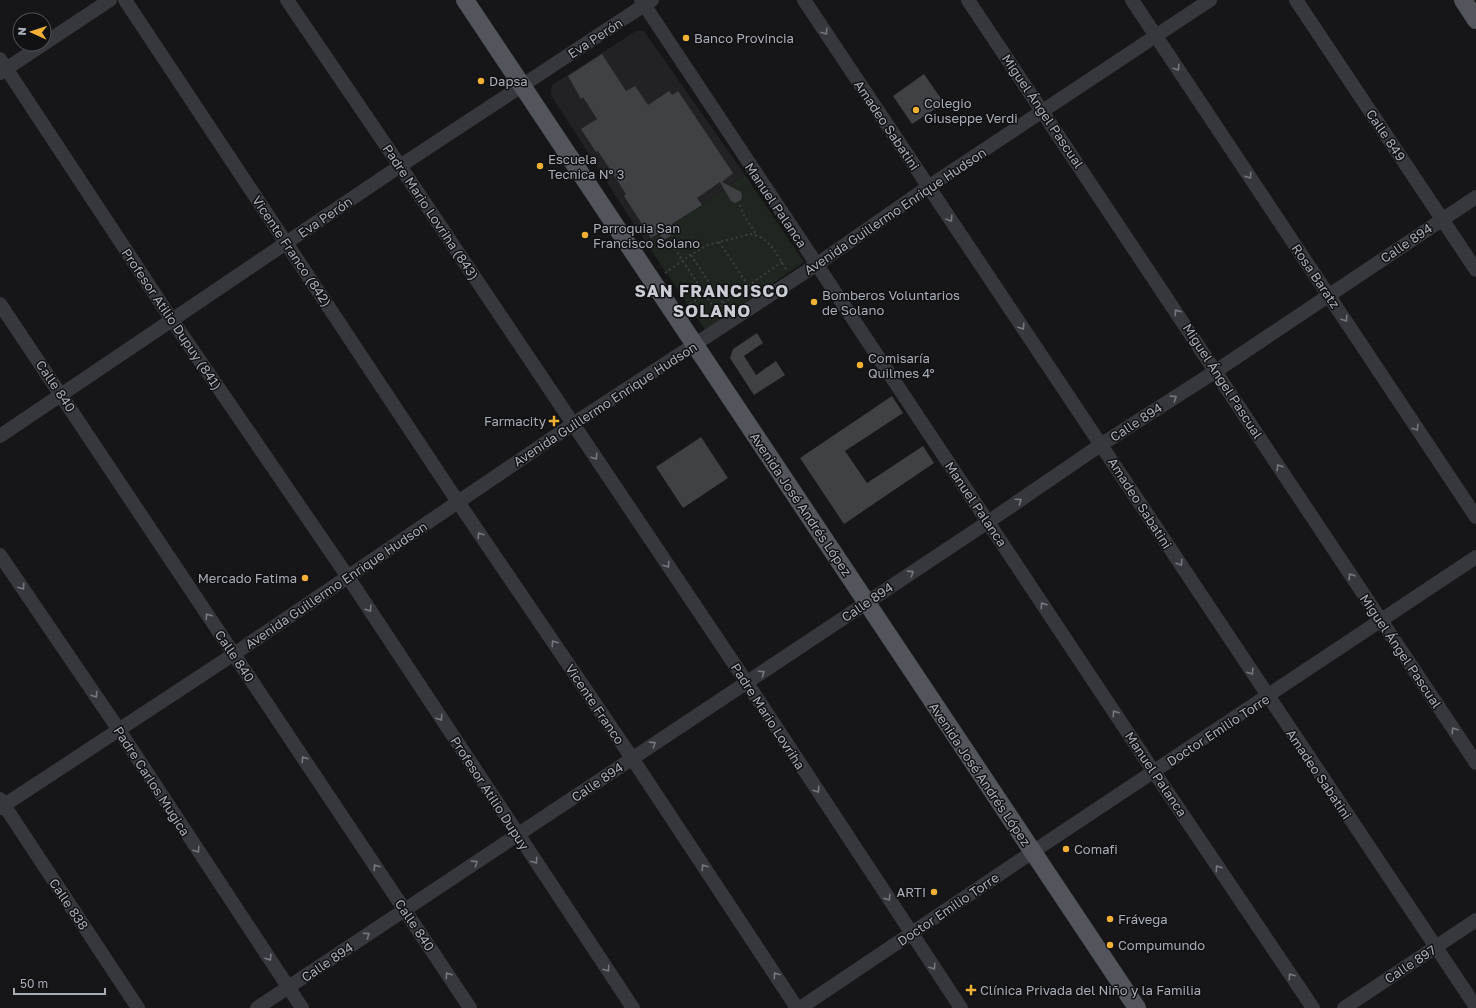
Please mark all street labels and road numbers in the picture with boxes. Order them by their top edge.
street label: Eva Perón [565,14,625,62]
street label: Miguel Ángel Pascual [999,51,1087,171]
street label: Amadeo Sabatini [851,77,923,173]
street label: Calle 849 [1363,106,1409,164]
street label: Padre Mario Lovriha (843) [380,141,482,283]
street label: Avenida Guillermo Enrique Hudson [801,144,989,278]
street label: Manuel Palanca [742,159,810,251]
street label: Vicente Franco (842) [249,193,335,309]
street label: Eva Perón [295,193,355,241]
street label: Calle 894 [1377,220,1435,266]
street label: Rosa Baratz [1289,241,1344,312]
street label: Profesor Atilio Dupuy (841) [119,245,225,393]
street label: Miguel Ángel Pascual [1180,320,1266,442]
street label: Avenida Guillermo Enrique Hudson [510,338,700,470]
street label: Calle 840 [33,357,79,415]
street label: Calle 894 [1107,399,1165,445]
street label: Avenida José Andrés López [747,429,855,579]
street label: Amadeo Sabatini [1105,455,1175,551]
street label: Manuel Palanca [942,458,1010,550]
street label: Avenida Guillermo Enrique Hudson [242,518,430,652]
street label: Calle 894 [838,579,896,625]
street label: Miguel Ángel Pascual [1357,591,1445,711]
street label: Calle 840 [212,627,258,685]
street label: Padre Mario Lovriha [728,660,808,772]
street label: Vicente Franco [562,661,628,747]
street label: Doctor Emilio Torre [1164,691,1272,769]
street label: Avenida José Andrés López [926,699,1034,849]
street label: Padre Carlos Mugica [111,723,193,839]
street label: Amadeo Sabatini [1283,726,1355,822]
street label: Manuel Palanca [1122,728,1190,820]
street label: Profesor Atilio Dupuy [447,733,533,853]
street label: Calle 894 [568,759,626,805]
street label: Doctor Emilio Torre [894,869,1002,949]
street label: Calle 838 [46,875,92,933]
street label: Calle 840 [392,896,438,954]
street label: Calle 894 [298,939,356,985]
street label: Calle 897 [1381,941,1439,986]

